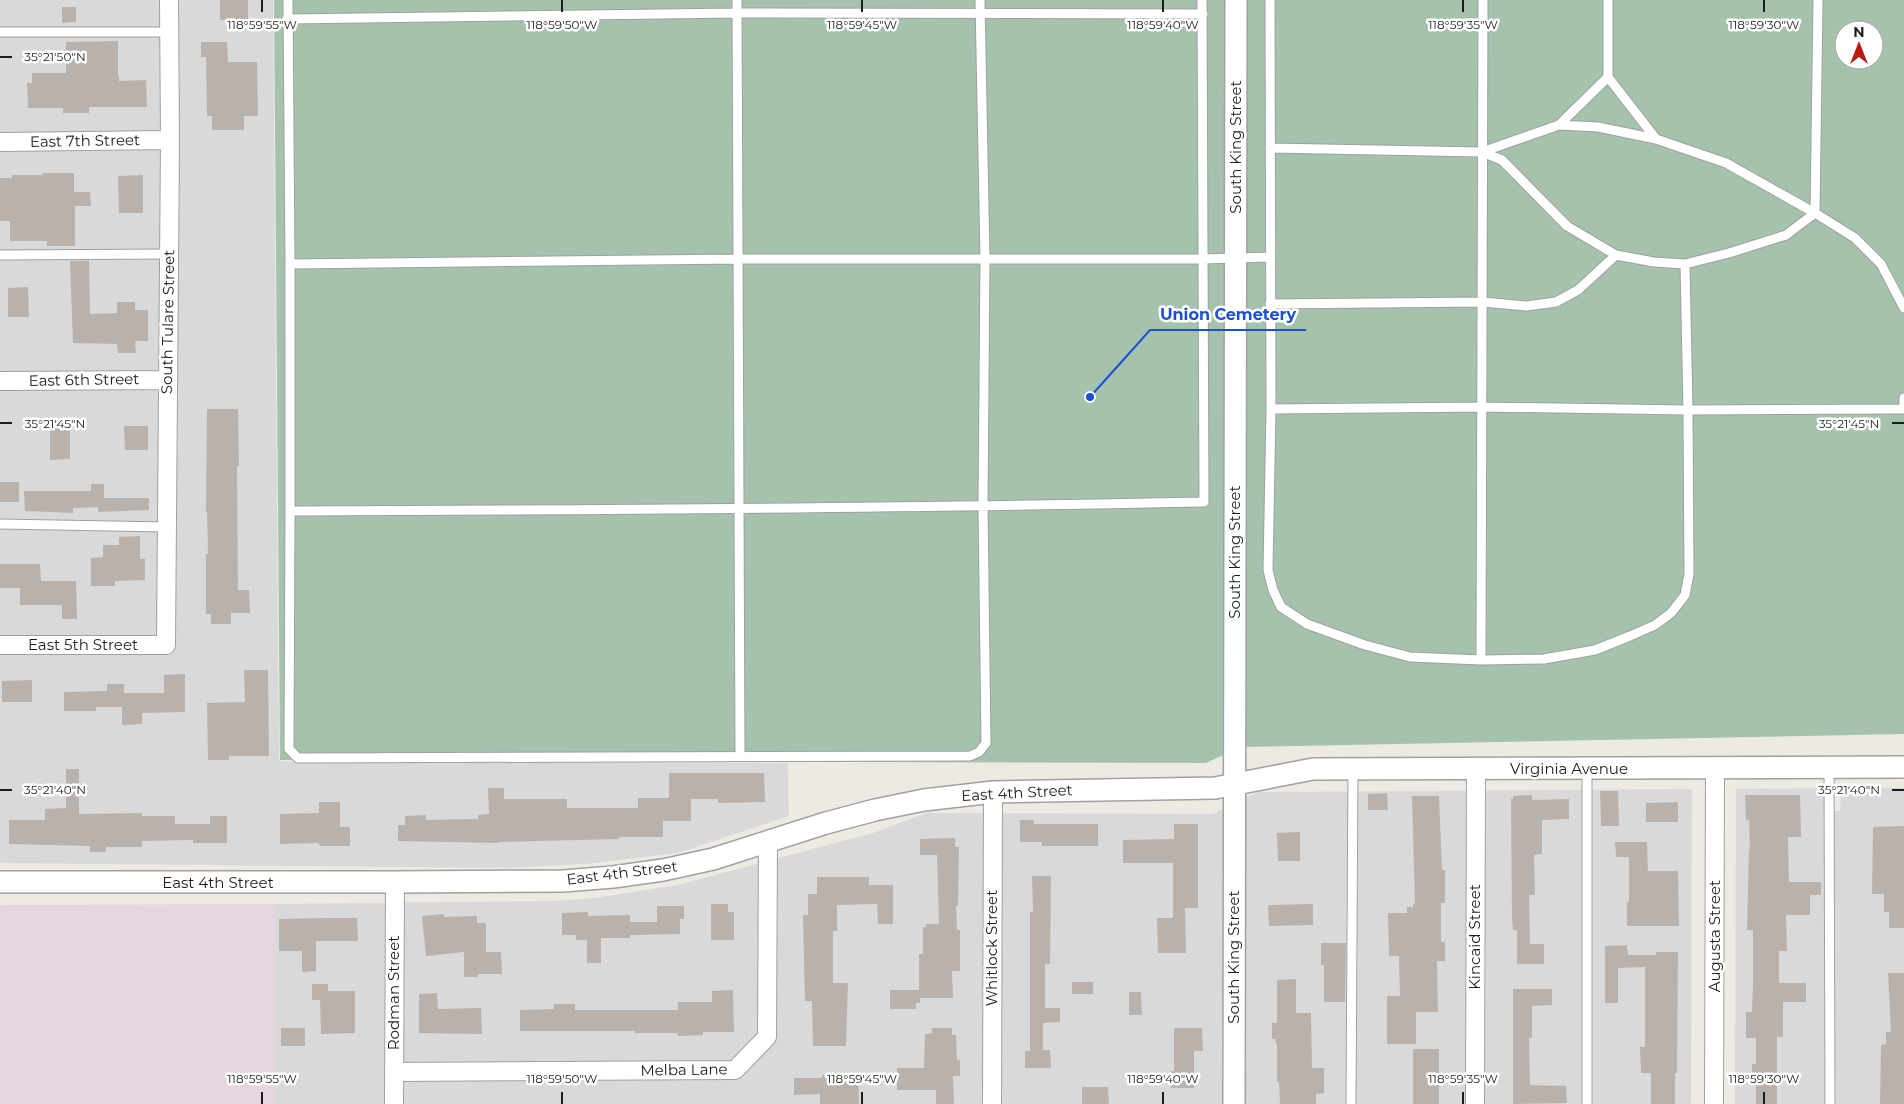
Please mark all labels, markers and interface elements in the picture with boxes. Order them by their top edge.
text: 118°59'55"W [227,17,297,32]
text: 118°59'50"W [527,17,597,32]
text: 118°59'45"W [827,17,897,32]
text: 118°59'40"W [1127,17,1199,32]
text: 118°59'35"W [1428,17,1498,32]
text: 118°59'30"W [1729,17,1799,32]
north arrow [1834,20,1884,70]
text: N [1853,23,1865,41]
text: 35°21'50"N [24,49,86,64]
street label: South King Street [1226,80,1245,214]
street label: East 7th Street [30,130,140,151]
street label: South Tulare Street [157,250,178,394]
callout: Union Cemetery [1150,299,1306,330]
text: Union Cemetery [1160,305,1296,324]
street label: East 6th Street [28,369,140,390]
text: 35°21'45"N [25,416,85,431]
text: 35°21'45"N [1819,416,1879,431]
street label: South King Street [1225,485,1244,619]
street label: East 5th Street [28,635,138,654]
street label: Virginia Avenue [1510,759,1628,778]
street label: East 4th Street [961,780,1073,805]
text: 35°21'40"N [24,782,86,797]
text: 35°21'40"N [1818,782,1880,797]
street label: East 4th Street [565,856,678,889]
street label: East 4th Street [162,873,274,892]
street label: Augusta Street [1705,880,1724,992]
street label: Kincaid Street [1465,884,1484,990]
street label: Whitlock Street [982,890,1001,1006]
street label: South King Street [1224,890,1243,1024]
street label: Rodman Street [384,936,403,1050]
street label: Melba Lane [640,1059,728,1080]
text: 118°59'55"W [227,1071,297,1086]
text: 118°59'50"W [527,1071,597,1086]
text: 118°59'45"W [827,1071,897,1086]
text: 118°59'40"W [1127,1071,1199,1086]
text: 118°59'35"W [1428,1071,1498,1086]
text: 118°59'30"W [1729,1071,1799,1086]

